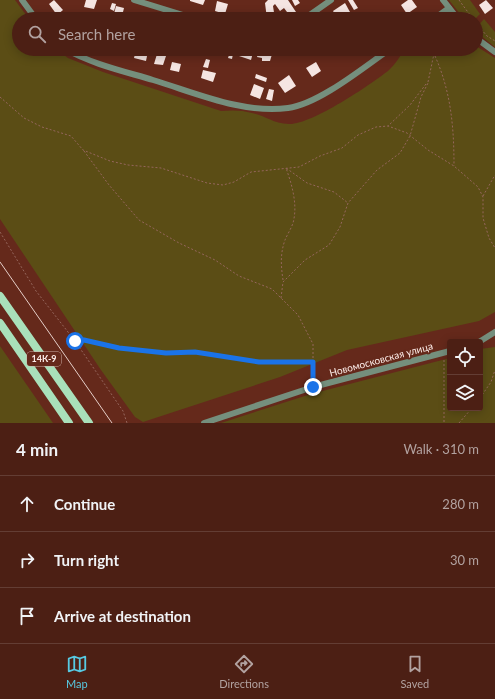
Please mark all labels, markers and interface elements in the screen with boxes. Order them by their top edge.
search box [12,12,483,56]
icon: search [26,23,48,45]
text: Search here [58,25,135,43]
route start [66,332,84,350]
street label: Новомосковская улица [328,339,434,379]
map controls [447,339,483,411]
button: locate [447,339,483,375]
road number: 14К-9 [27,352,61,366]
button: layers [447,375,483,411]
route end [304,378,322,396]
text: 4 min [16,439,58,460]
text: Walk · 310 m [403,441,479,457]
icon: ahead [16,493,38,515]
text: Continue [54,495,115,513]
text: 280 m [442,496,479,512]
icon: right [16,549,38,571]
text: Turn right [54,551,119,569]
text: 30 m [450,552,479,568]
icon: arrive [16,605,38,627]
text: Arrive at destination [54,607,191,625]
tab: Map [66,653,88,690]
tab: Directions [219,653,269,690]
tab: Saved [400,653,429,690]

